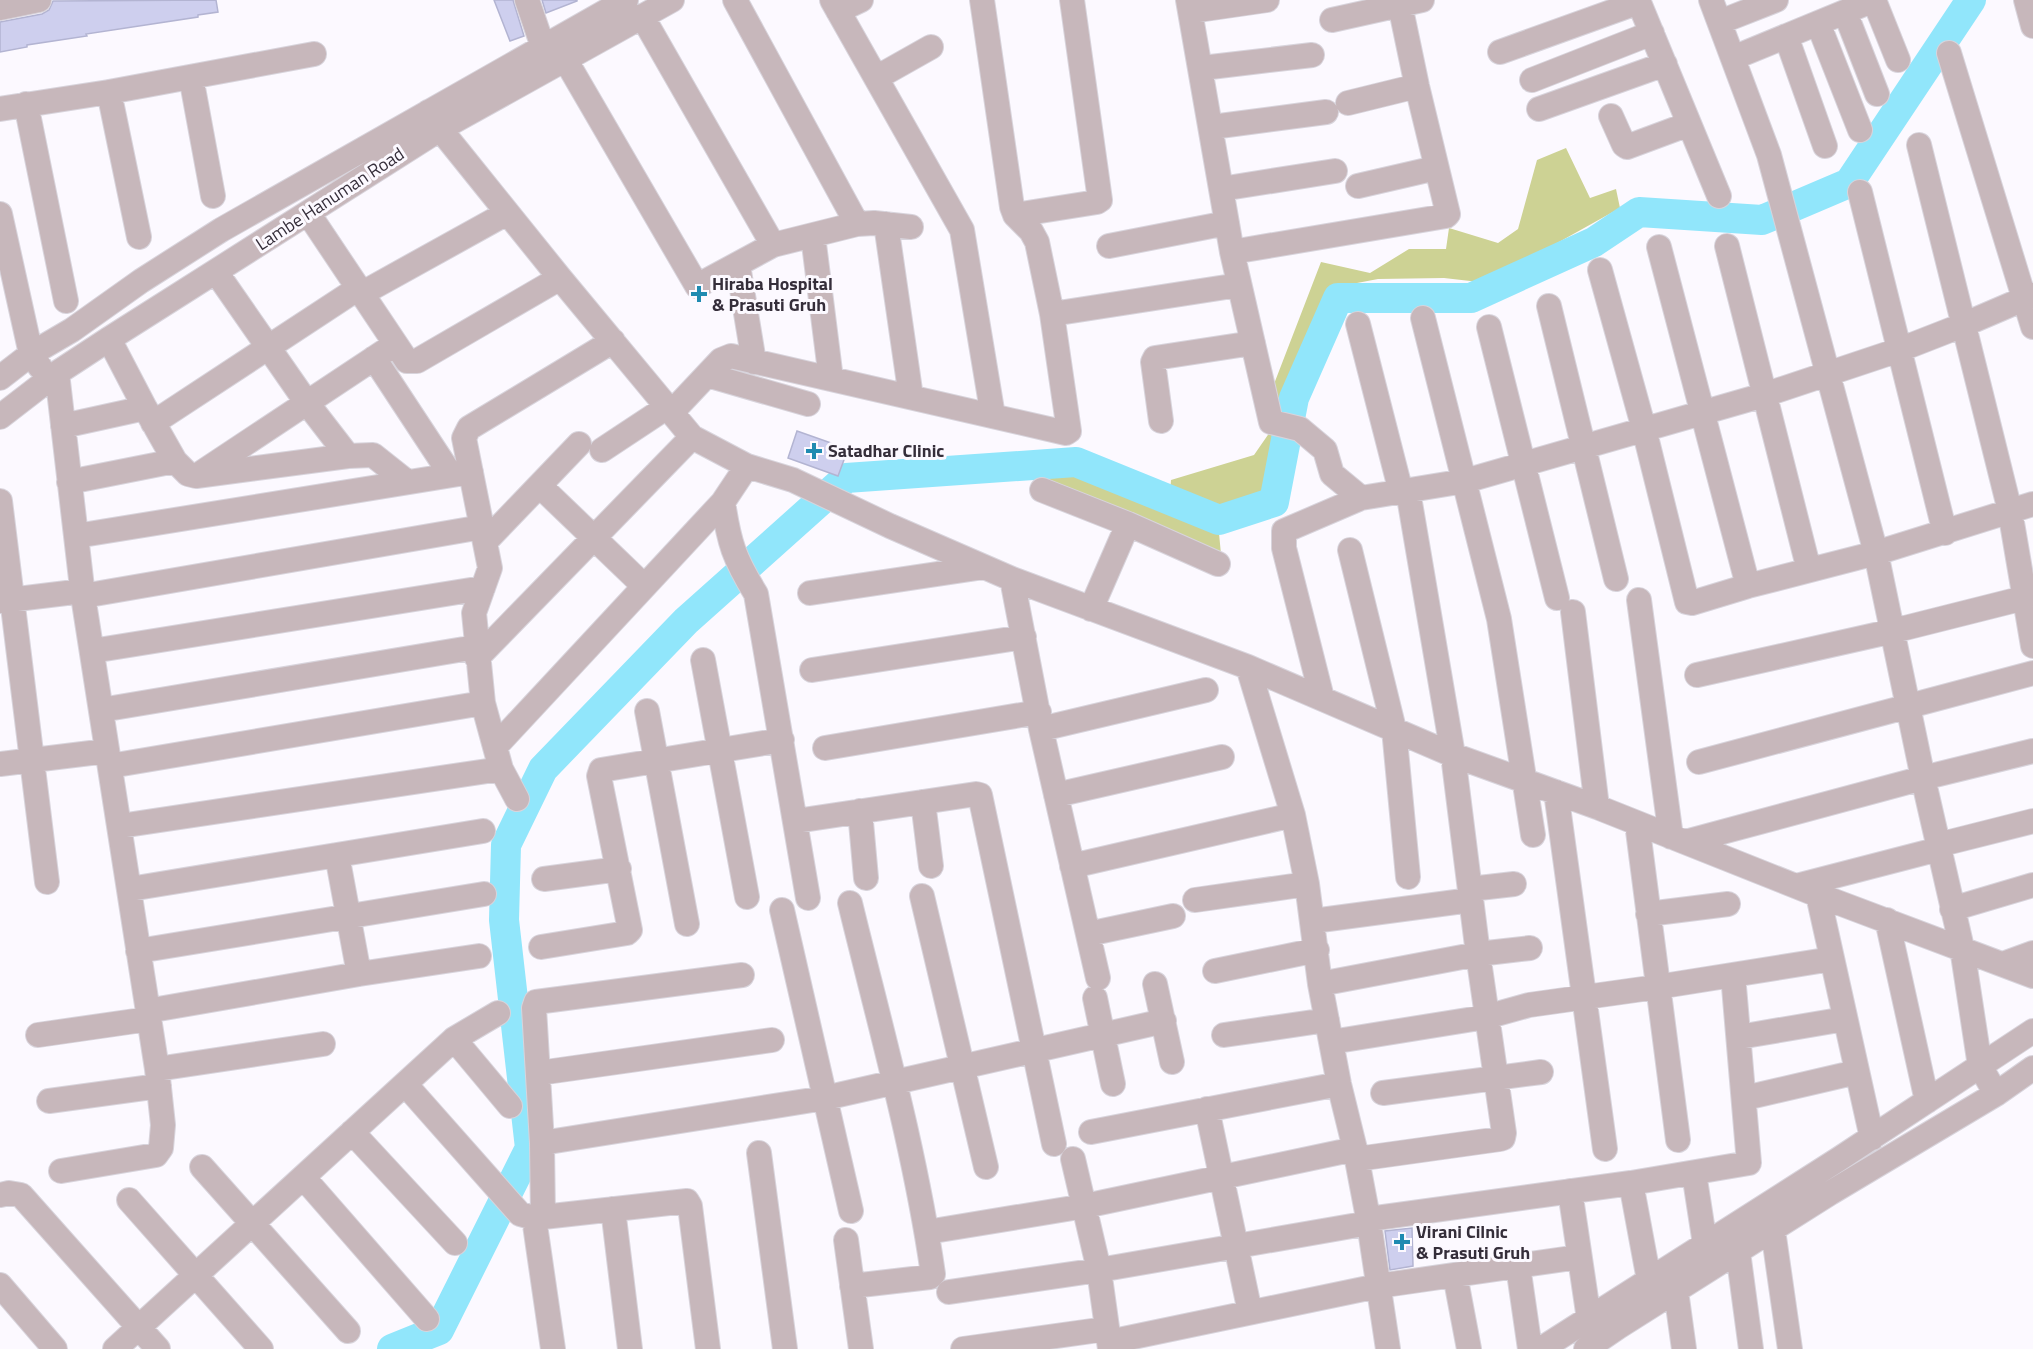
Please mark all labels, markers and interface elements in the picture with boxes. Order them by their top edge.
street label: Lambe Hanuman Road [250,140,409,257]
place label: Hiraba Hospital & Prasuti Gruh [712,270,833,318]
marker: Hiraba Hospital & Prasuti Gruh [690,285,708,303]
place label: Satadhar Clinic [828,437,944,464]
marker: Satadhar Clinic [805,442,823,460]
place label: Virani Cilnic & Prasuti Gruh [1416,1218,1530,1266]
marker: Virani Cilnic & Prasuti Gruh [1393,1233,1411,1251]

